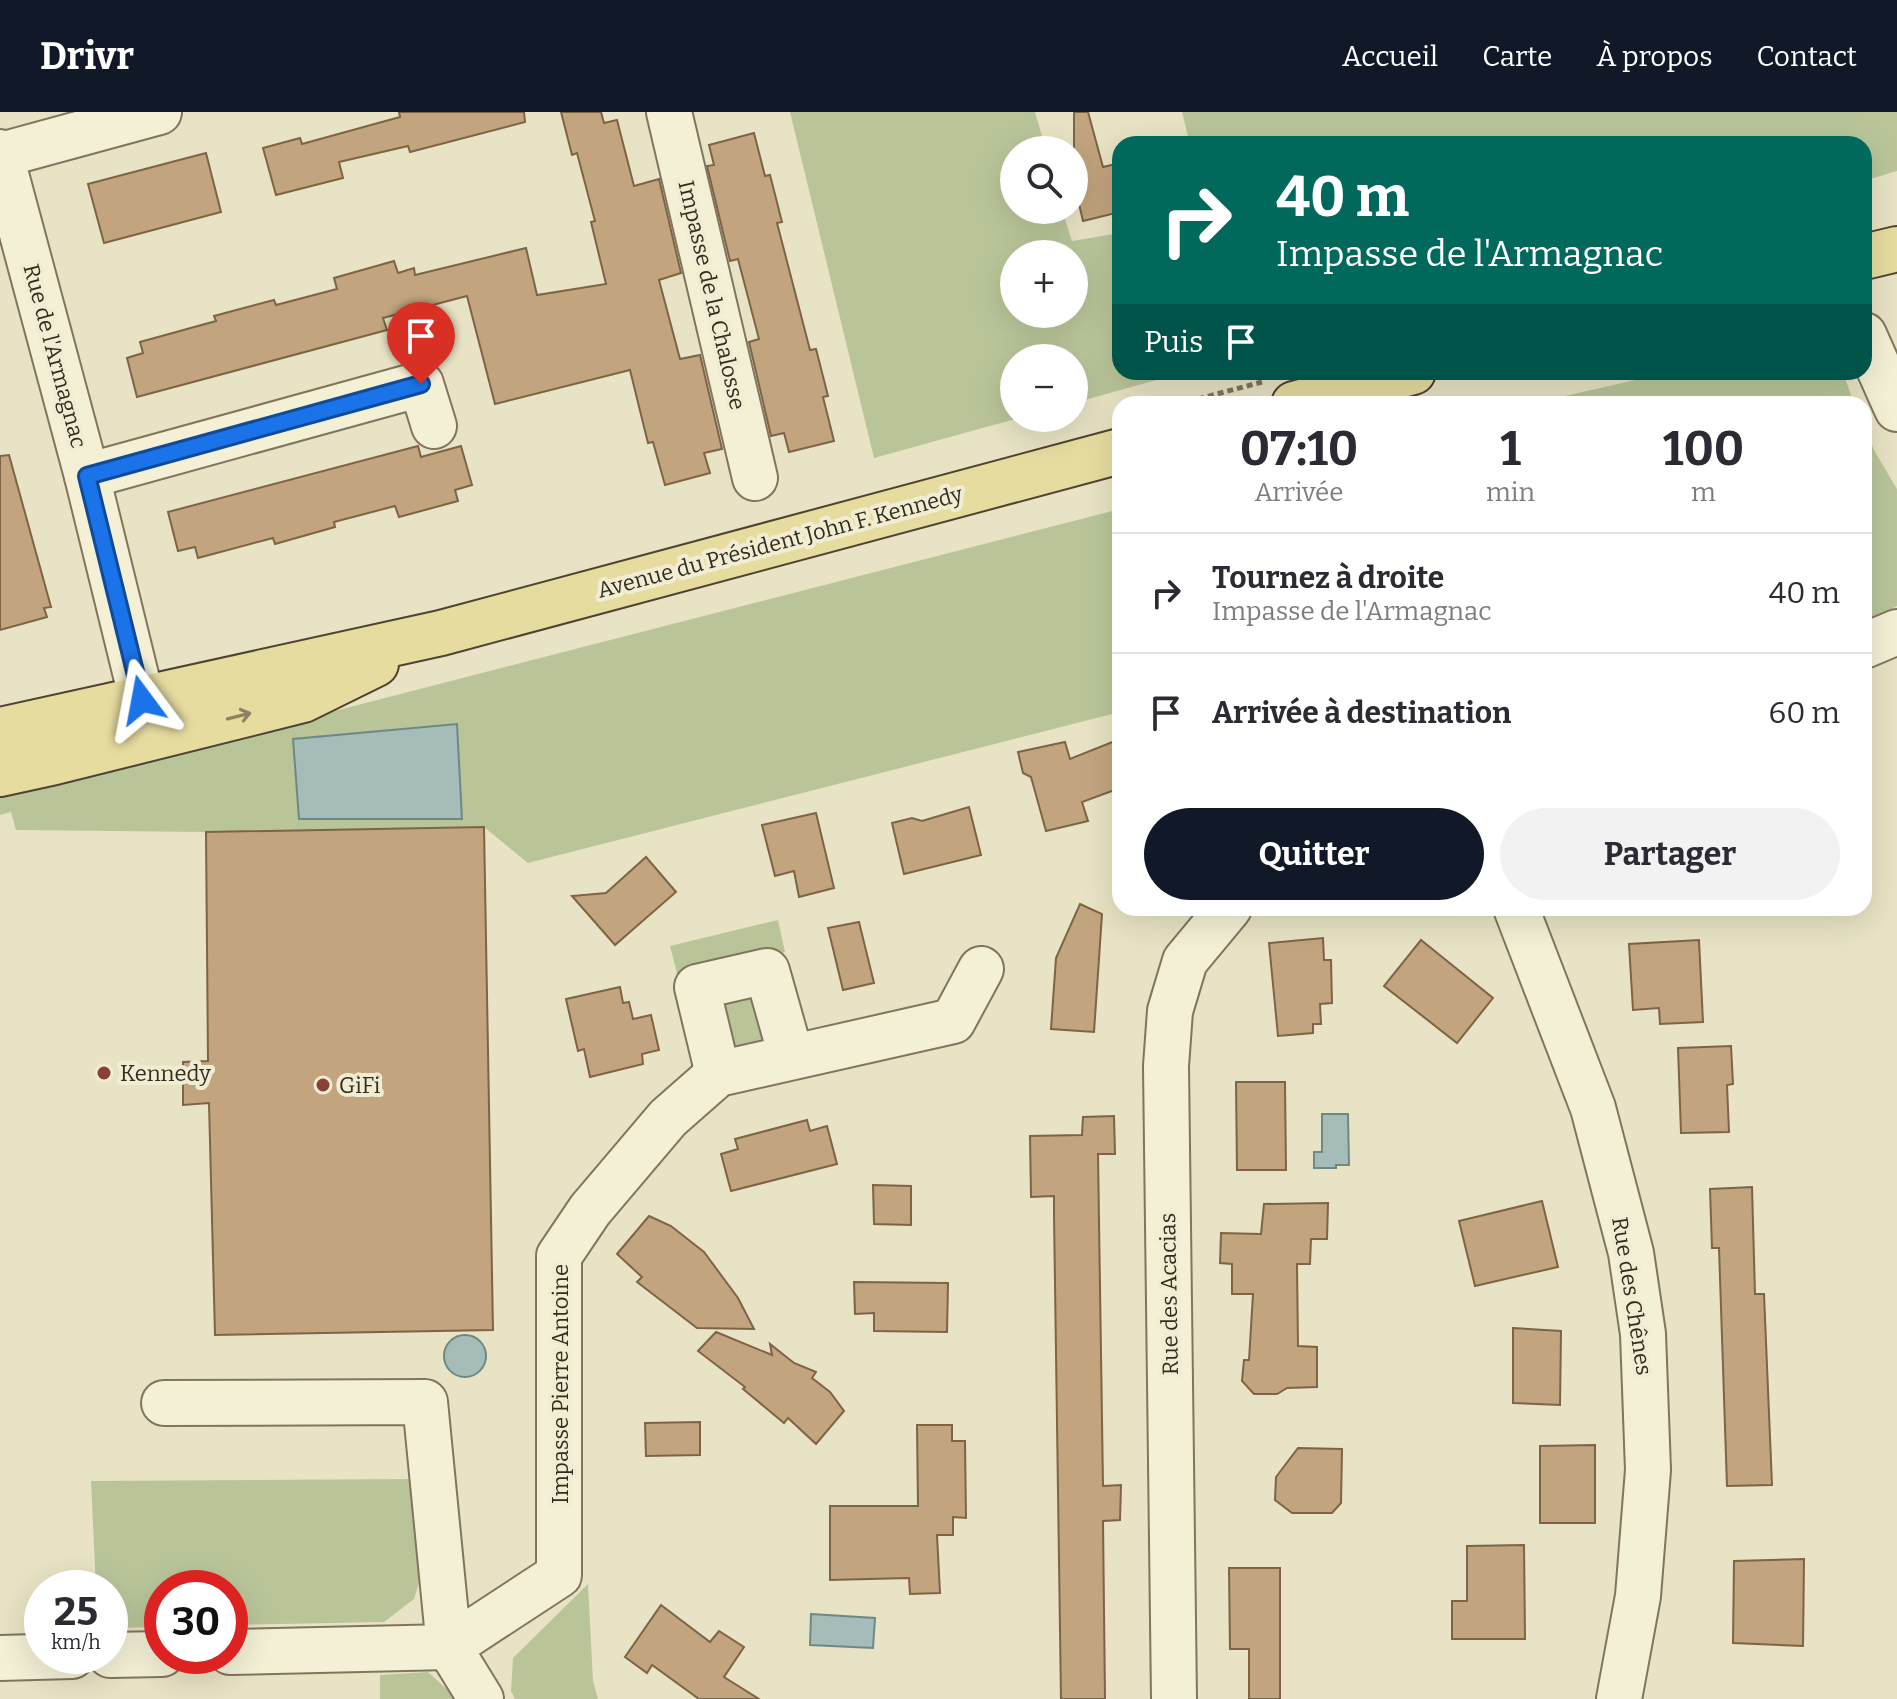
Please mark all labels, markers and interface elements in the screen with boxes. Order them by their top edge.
text: Drivr [40,33,134,79]
text: Accueil [1342,40,1438,73]
text: Carte [1482,40,1552,73]
text: À propos [1596,40,1713,73]
text: Contact [1757,40,1857,73]
map controls [1000,136,1088,432]
button: search [1000,136,1088,224]
text: 40 m [1276,164,1409,231]
icon: right [1144,168,1248,272]
street label: Impasse de la Chalosse [672,178,752,412]
text: Impasse de l'Armagnac [1276,232,1663,276]
button: + [1000,240,1088,328]
street label: Rue de l'Armagnac [17,261,93,451]
pin [387,302,455,384]
icon: arrive [399,314,443,358]
icon: arrive [1219,320,1263,364]
text: Puis [1144,324,1203,360]
button: − [1000,344,1088,432]
text: 07:10 [1240,420,1358,478]
text: 1 [1500,420,1521,478]
text: 100 [1663,420,1744,478]
text: Arrivée [1254,477,1344,508]
text: min [1486,477,1535,508]
text: m [1691,477,1716,508]
street label: Avenue du Président John F. Kennedy [594,480,966,604]
text: Tournez à droite [1212,560,1444,596]
icon: right [1144,571,1188,615]
text: 40 m [1769,575,1840,611]
text: Impasse de l'Armagnac [1212,596,1492,627]
position arrow [100,658,184,742]
icon: arrive [1144,691,1188,735]
text: Arrivée à destination [1212,695,1511,731]
text: 60 m [1769,695,1840,731]
one-way arrow [226,708,252,723]
button: Quitter [1144,808,1484,900]
button: Partager [1500,808,1840,900]
place label: Kennedy [120,1060,211,1087]
marker: Kennedy [95,1064,113,1082]
place label: GiFi [339,1072,381,1099]
marker: GiFi [314,1076,332,1094]
street label: Rue des Acacias [1154,1213,1184,1375]
street label: Rue des Chênes [1606,1215,1658,1377]
street label: Impasse Pierre Antoine [547,1264,574,1504]
speed limit sign: 30 [144,1570,248,1674]
text: 25 [54,1588,98,1636]
text: km/h [51,1630,101,1654]

